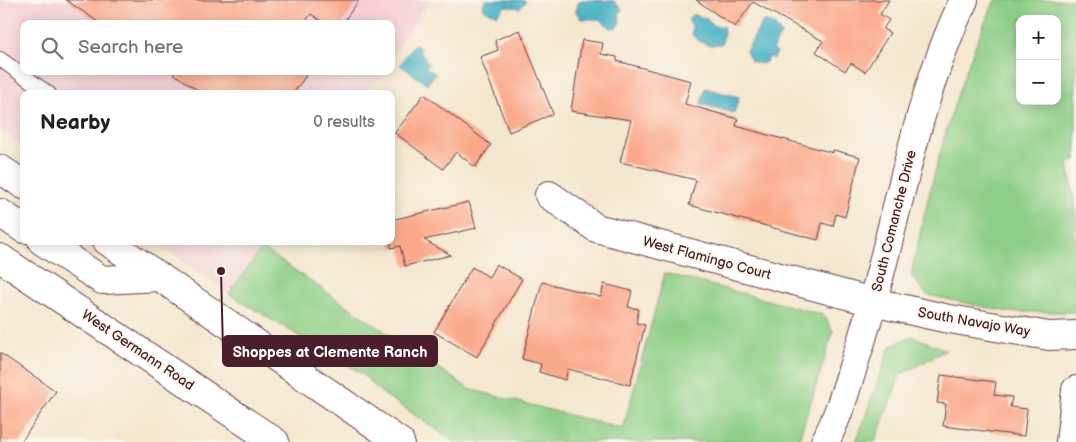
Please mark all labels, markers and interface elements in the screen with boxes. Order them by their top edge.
map controls [1016,15,1061,105]
button: + [1016,15,1061,60]
search box [20,20,395,75]
icon: search [38,34,66,62]
text: Search here [78,36,183,59]
button: − [1016,60,1061,105]
text: Nearby [40,110,110,135]
text: 0 results [313,113,375,132]
street label: South Comanche Drive [868,148,920,294]
street label: West Flamingo Court [641,233,774,284]
street label: South Navajo Way [917,304,1032,340]
street label: West Germann Road [79,306,197,394]
callout: Shoppes at Clemente Ranch [223,336,437,366]
text: Shoppes at Clemente Ranch [233,343,427,362]

